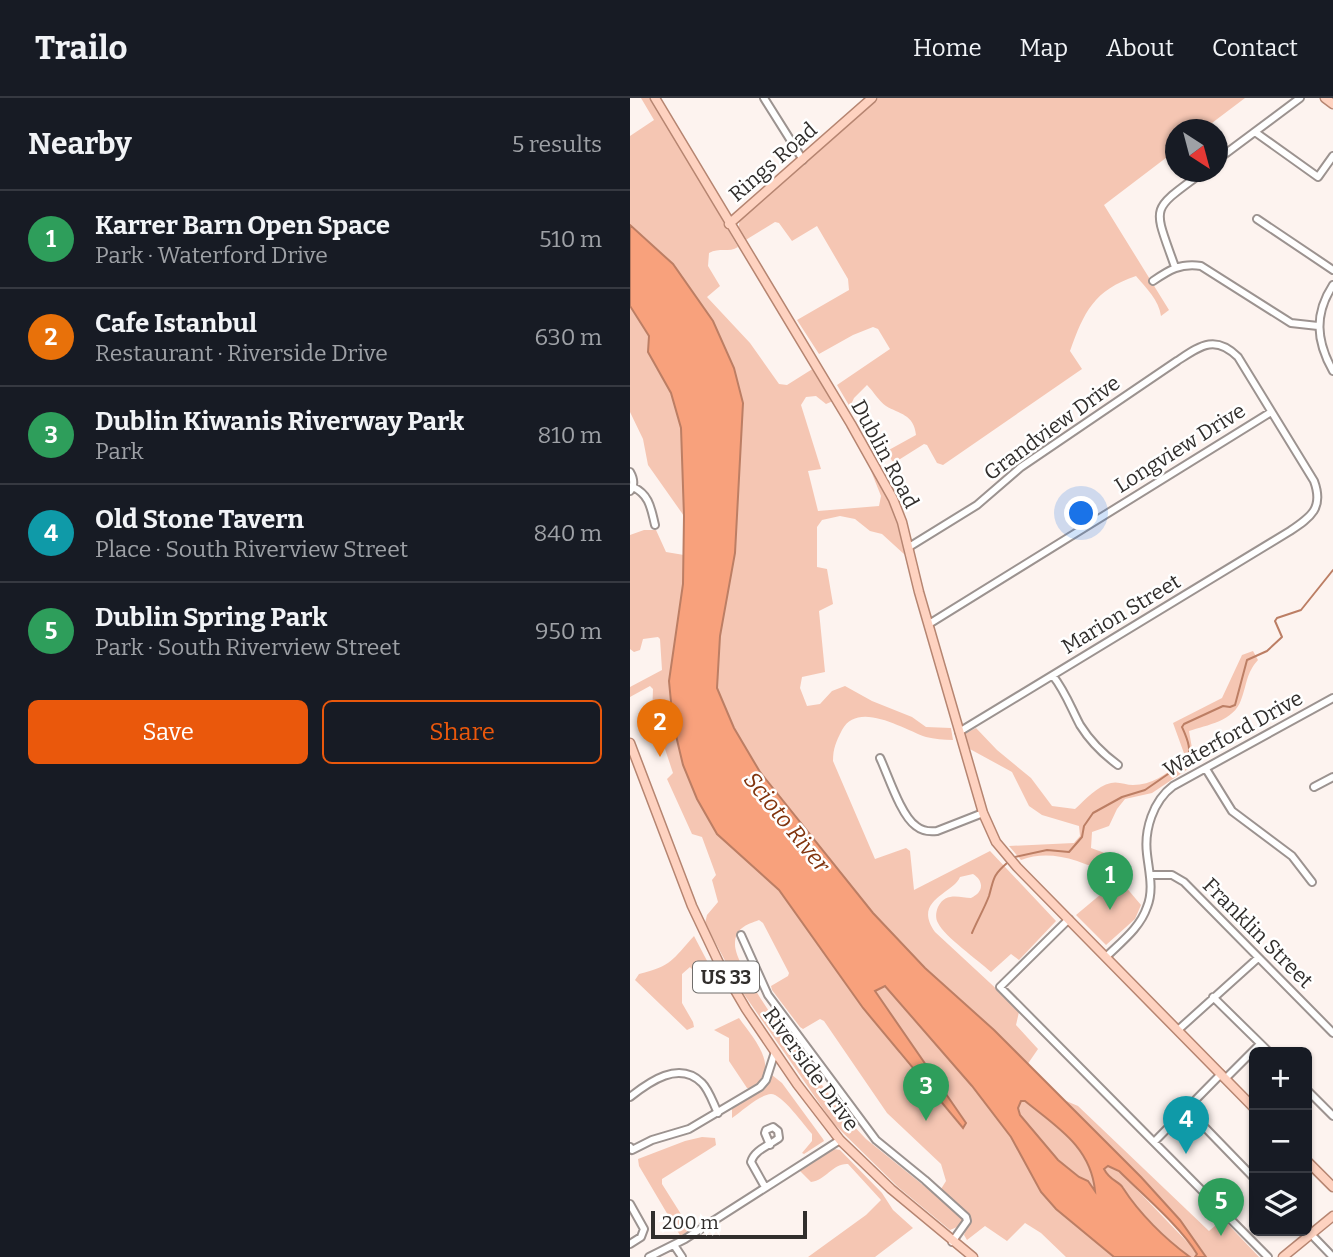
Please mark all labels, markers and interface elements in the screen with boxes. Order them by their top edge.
text: Trailo [35,28,128,68]
text: Home [913,34,982,62]
text: Map [1020,34,1068,62]
text: About [1106,34,1174,62]
text: Contact [1212,34,1298,62]
street label: Rings Road [724,117,822,207]
north arrow [1165,119,1228,182]
text: Nearby [28,126,132,162]
text: 5 results [512,130,602,158]
text: Karrer Barn Open Space [95,210,390,241]
text: 1 [46,225,56,253]
text: 510 m [539,225,602,253]
text: Park · Waterford Drive [95,241,328,269]
text: Cafe Istanbul [95,308,257,339]
text: 2 [45,323,57,351]
text: 630 m [534,323,602,351]
text: Restaurant · Riverside Drive [95,339,388,367]
street label: Grandview Drive [979,370,1125,486]
street label: Dublin Road [846,395,924,513]
street label: Longview Drive [1110,397,1250,499]
text: Dublin Kiwanis Riverway Park [95,406,464,437]
text: 3 [44,421,58,449]
text: 810 m [538,421,602,449]
text: Park [95,437,144,465]
your location [1064,496,1098,530]
text: Old Stone Tavern [95,504,304,535]
text: 4 [44,519,58,547]
text: 840 m [533,519,602,547]
text: Place · South Riverview Street [95,535,408,563]
street label: Marion Street [1057,568,1185,660]
text: Dublin Spring Park [95,602,328,633]
text: 5 [45,617,57,645]
text: 950 m [535,617,602,645]
text: Park · South Riverview Street [95,633,400,661]
street label: Waterford Drive [1159,685,1307,783]
pin: 2 [637,699,683,757]
button: Save [28,700,308,764]
button: Share [322,700,602,764]
water label: Scioto River [738,766,837,879]
pin: 1 [1087,852,1133,910]
street label: Franklin Street [1197,872,1319,994]
road number: US 33 [693,962,759,992]
street label: Riverside Drive [757,1002,865,1136]
map controls [1249,1047,1312,1236]
button: + [1249,1047,1312,1110]
pin: 3 [903,1063,949,1121]
pin: 4 [1163,1096,1209,1154]
button: − [1249,1110,1312,1173]
button: layers [1249,1173,1312,1236]
pin: 5 [1198,1178,1244,1236]
scale bar [651,1208,807,1240]
text: 200 m [662,1211,719,1234]

